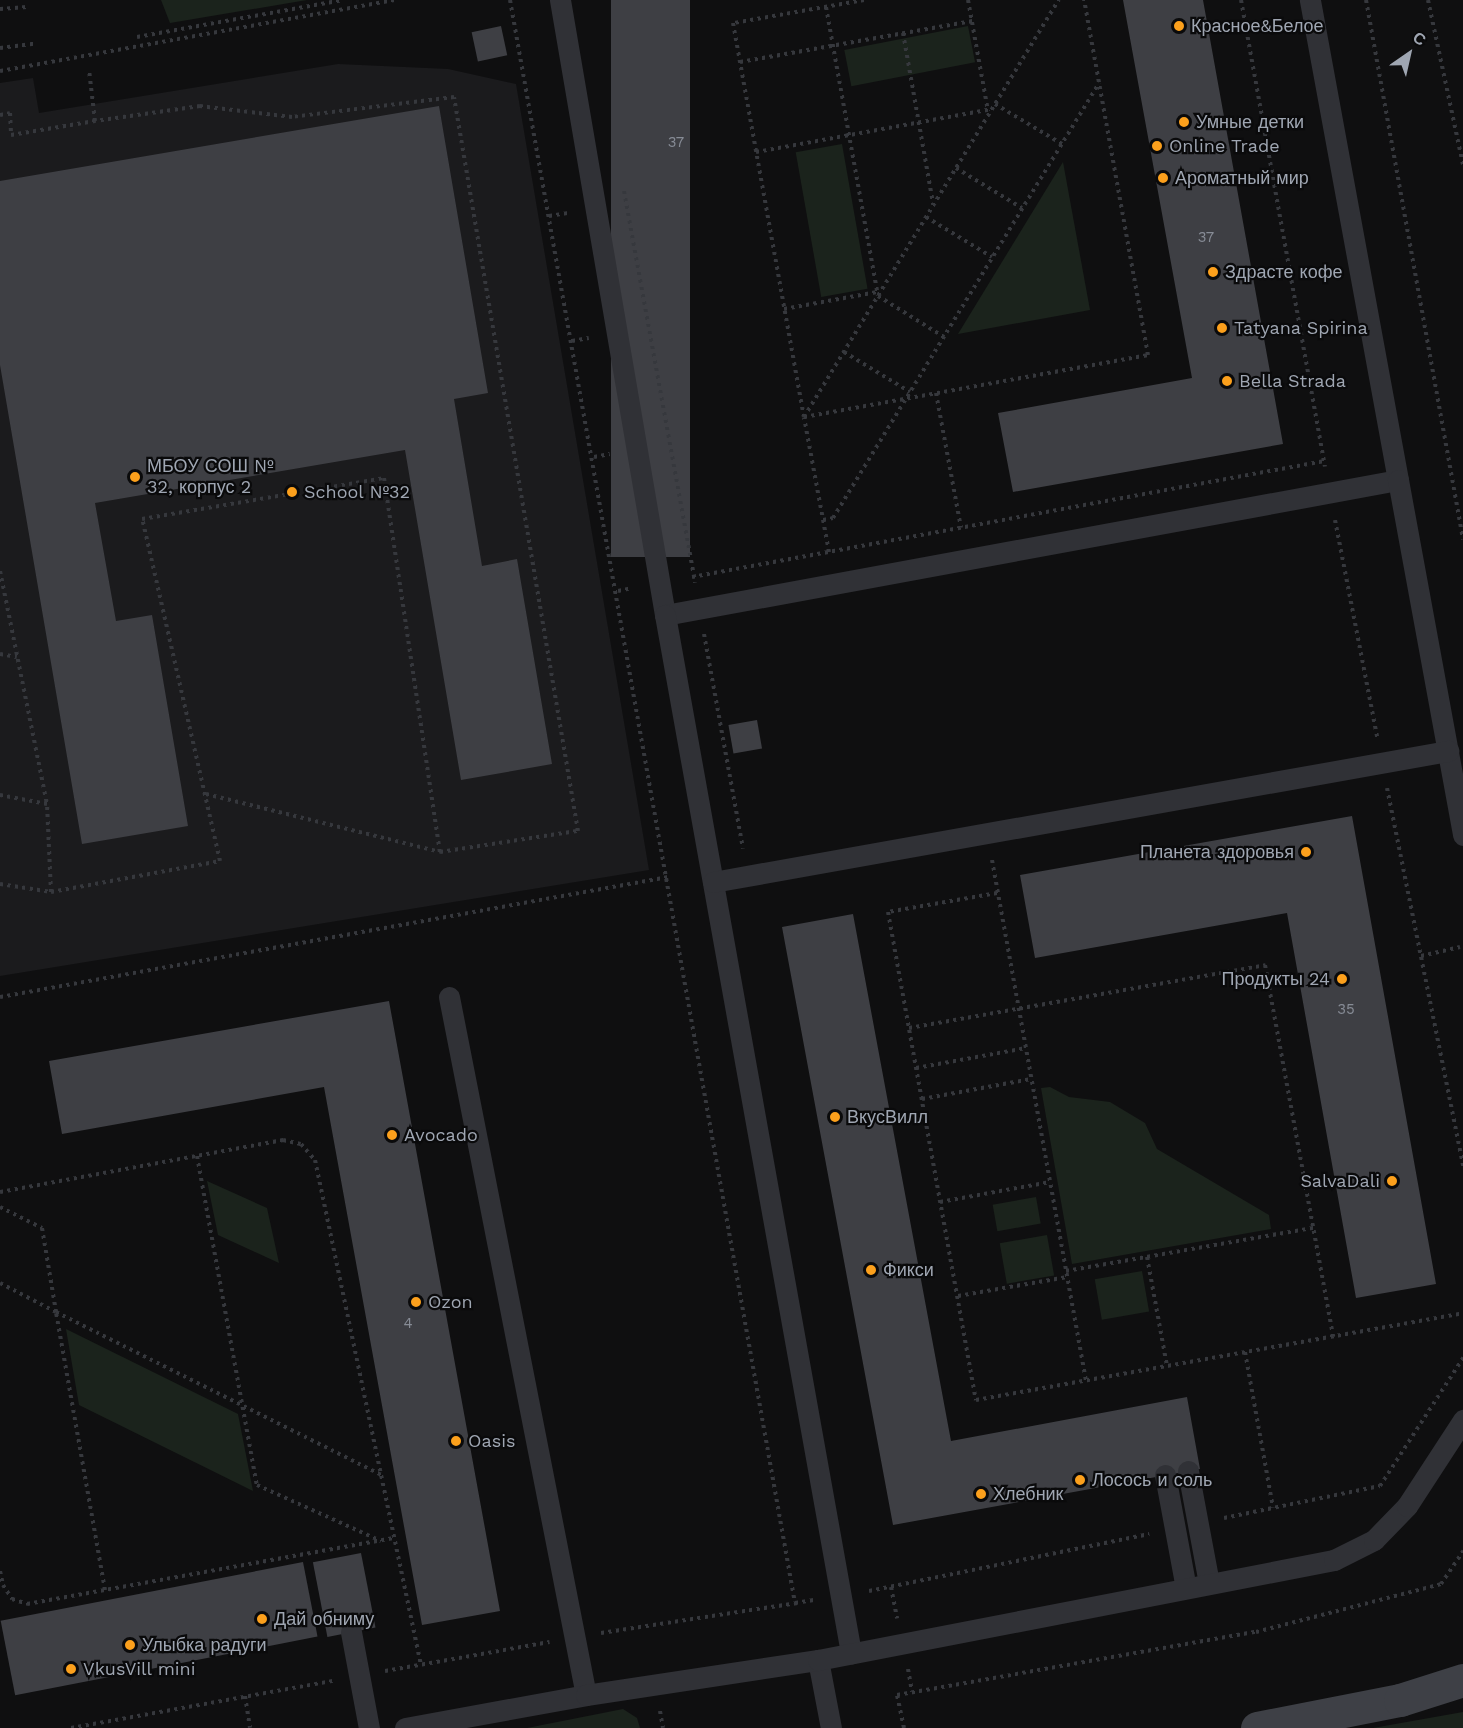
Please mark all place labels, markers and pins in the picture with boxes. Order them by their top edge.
place label: Красное&Белое [1191,15,1324,37]
marker: Красное&Белое [1172,19,1186,33]
place label: Умные детки [1196,111,1304,133]
marker: Умные детки [1177,115,1191,129]
place label: Online Trade [1169,135,1280,157]
marker: Online Trade [1150,139,1164,153]
place label: Ароматный мир [1175,167,1309,189]
marker: Ароматный мир [1156,171,1170,185]
place label: Здрасте кофе [1225,261,1342,283]
marker: Здрасте кофе [1206,265,1220,279]
place label: Tatyana Spirina [1234,317,1368,339]
marker: Tatyana Spirina [1215,321,1229,335]
place label: Bella Strada [1239,370,1346,392]
marker: Bella Strada [1220,374,1234,388]
place label: МБОУ СОШ № 32, корпус 2 [147,456,274,498]
marker: МБОУ СОШ № 32, корпус 2 [128,470,142,484]
place label: School №32 [304,481,411,503]
marker: School №32 [285,485,299,499]
place label: Планета здоровья [1140,841,1294,863]
marker: Планета здоровья [1299,845,1313,859]
place label: Продукты 24 [1222,968,1330,990]
marker: Продукты 24 [1335,972,1349,986]
place label: ВкусВилл [847,1106,928,1128]
marker: ВкусВилл [828,1110,842,1124]
place label: Avocado [404,1124,478,1146]
marker: Avocado [385,1128,399,1142]
place label: SalvaDali [1301,1170,1380,1192]
marker: SalvaDali [1385,1174,1399,1188]
place label: Фикси [883,1259,934,1281]
marker: Фикси [864,1263,878,1277]
place label: Ozon [428,1291,473,1313]
marker: Ozon [409,1295,423,1309]
place label: Oasis [468,1430,515,1452]
marker: Oasis [449,1434,463,1448]
place label: Лосось и соль [1092,1469,1212,1491]
marker: Лосось и соль [1073,1473,1087,1487]
place label: Хлебник [993,1483,1063,1505]
marker: Хлебник [974,1487,988,1501]
place label: Дай обниму [274,1608,374,1630]
marker: Дай обниму [255,1612,269,1626]
place label: Улыбка радуги [142,1634,267,1656]
marker: Улыбка радуги [123,1638,137,1652]
place label: VkusVill mini [83,1658,196,1680]
marker: VkusVill mini [64,1662,78,1676]

